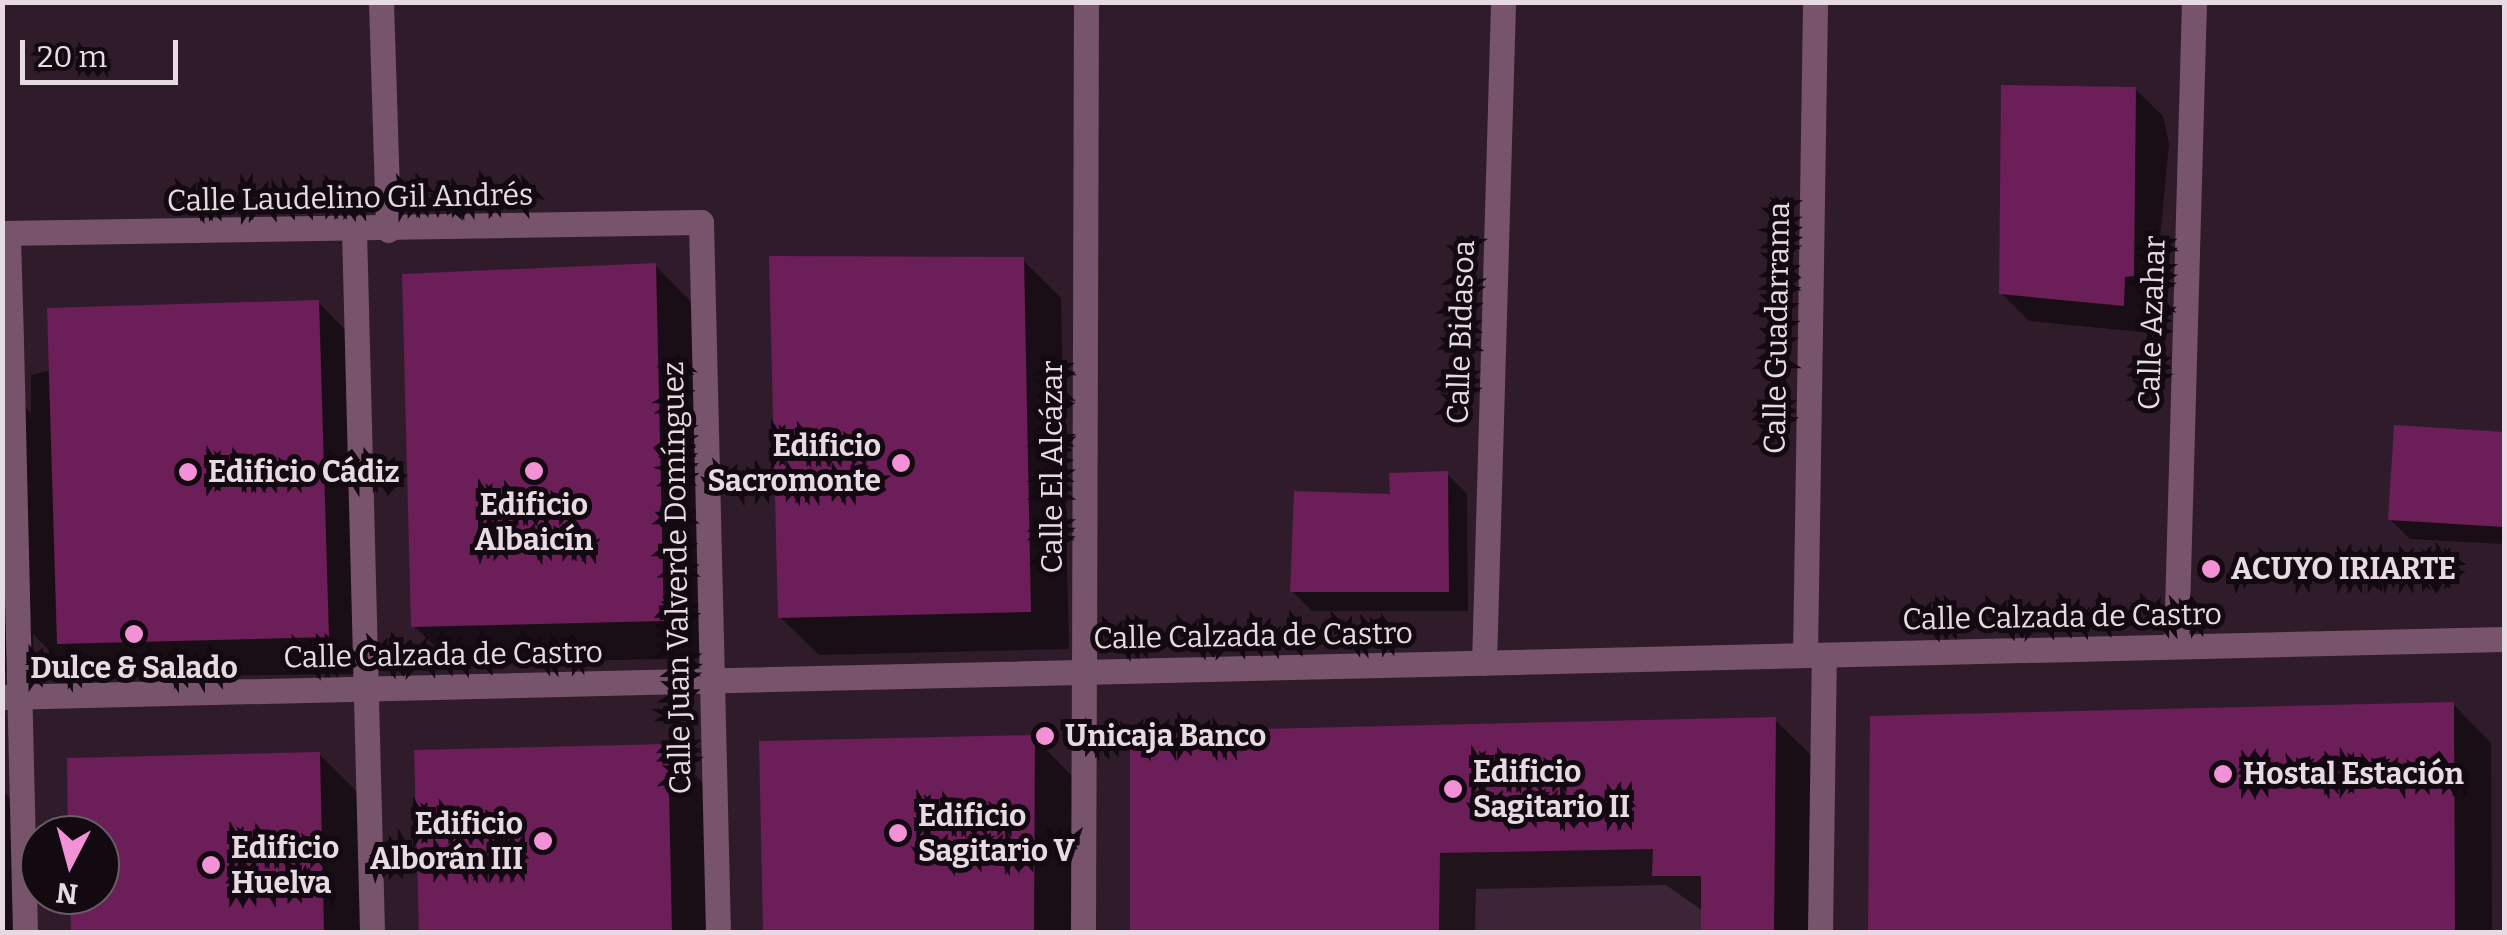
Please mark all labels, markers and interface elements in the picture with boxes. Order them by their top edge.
scale bar [25,20,182,82]
text: 20 m [37,39,107,75]
street label: Calle Laudelino Gil Andrés [166,177,534,219]
street label: Calle Guadarrama [1757,202,1797,454]
street label: Calle Azahar [2131,235,2173,411]
street label: Calle Bidasoa [1440,239,1482,425]
street label: Calle Juan Valverde Domínguez [655,361,699,795]
street label: Calle El Alcázar [1034,361,1070,573]
place label: Edificio Sacromonte [708,428,881,498]
marker: Edificio Sacromonte [890,452,912,474]
place label: Edificio Cádiz [208,454,400,490]
marker: Edificio Albaicín [523,460,545,482]
marker: Edificio Cádiz [177,461,199,483]
place label: Edificio Albaicín [475,487,593,558]
place label: ACUYO IRIARTE [2231,551,2456,587]
marker: ACUYO IRIARTE [2200,558,2222,580]
street label: Calle Calzada de Castro [1902,596,2222,638]
street label: Calle Calzada de Castro [1093,615,1413,657]
marker: Dulce & Salado [123,623,145,645]
street label: Calle Calzada de Castro [283,634,603,676]
place label: Dulce & Salado [30,650,238,686]
place label: Unicaja Banco [1065,718,1266,754]
marker: Unicaja Banco [1034,725,1056,747]
place label: Edificio Sagitario II [1473,754,1630,824]
place label: Hostal Estación [2243,756,2464,792]
marker: Hostal Estación [2212,763,2234,785]
marker: Edificio Sagitario II [1442,778,1464,800]
place label: Edificio Sagitario V [918,798,1075,868]
place label: Edificio Alborán III [370,806,523,876]
north arrow [20,815,120,915]
marker: Edificio Sagitario V [887,822,909,844]
place label: Edificio Huelva [231,830,339,900]
marker: Edificio Alborán III [532,830,554,852]
marker: Edificio Huelva [200,854,222,876]
text: N [55,876,79,911]

